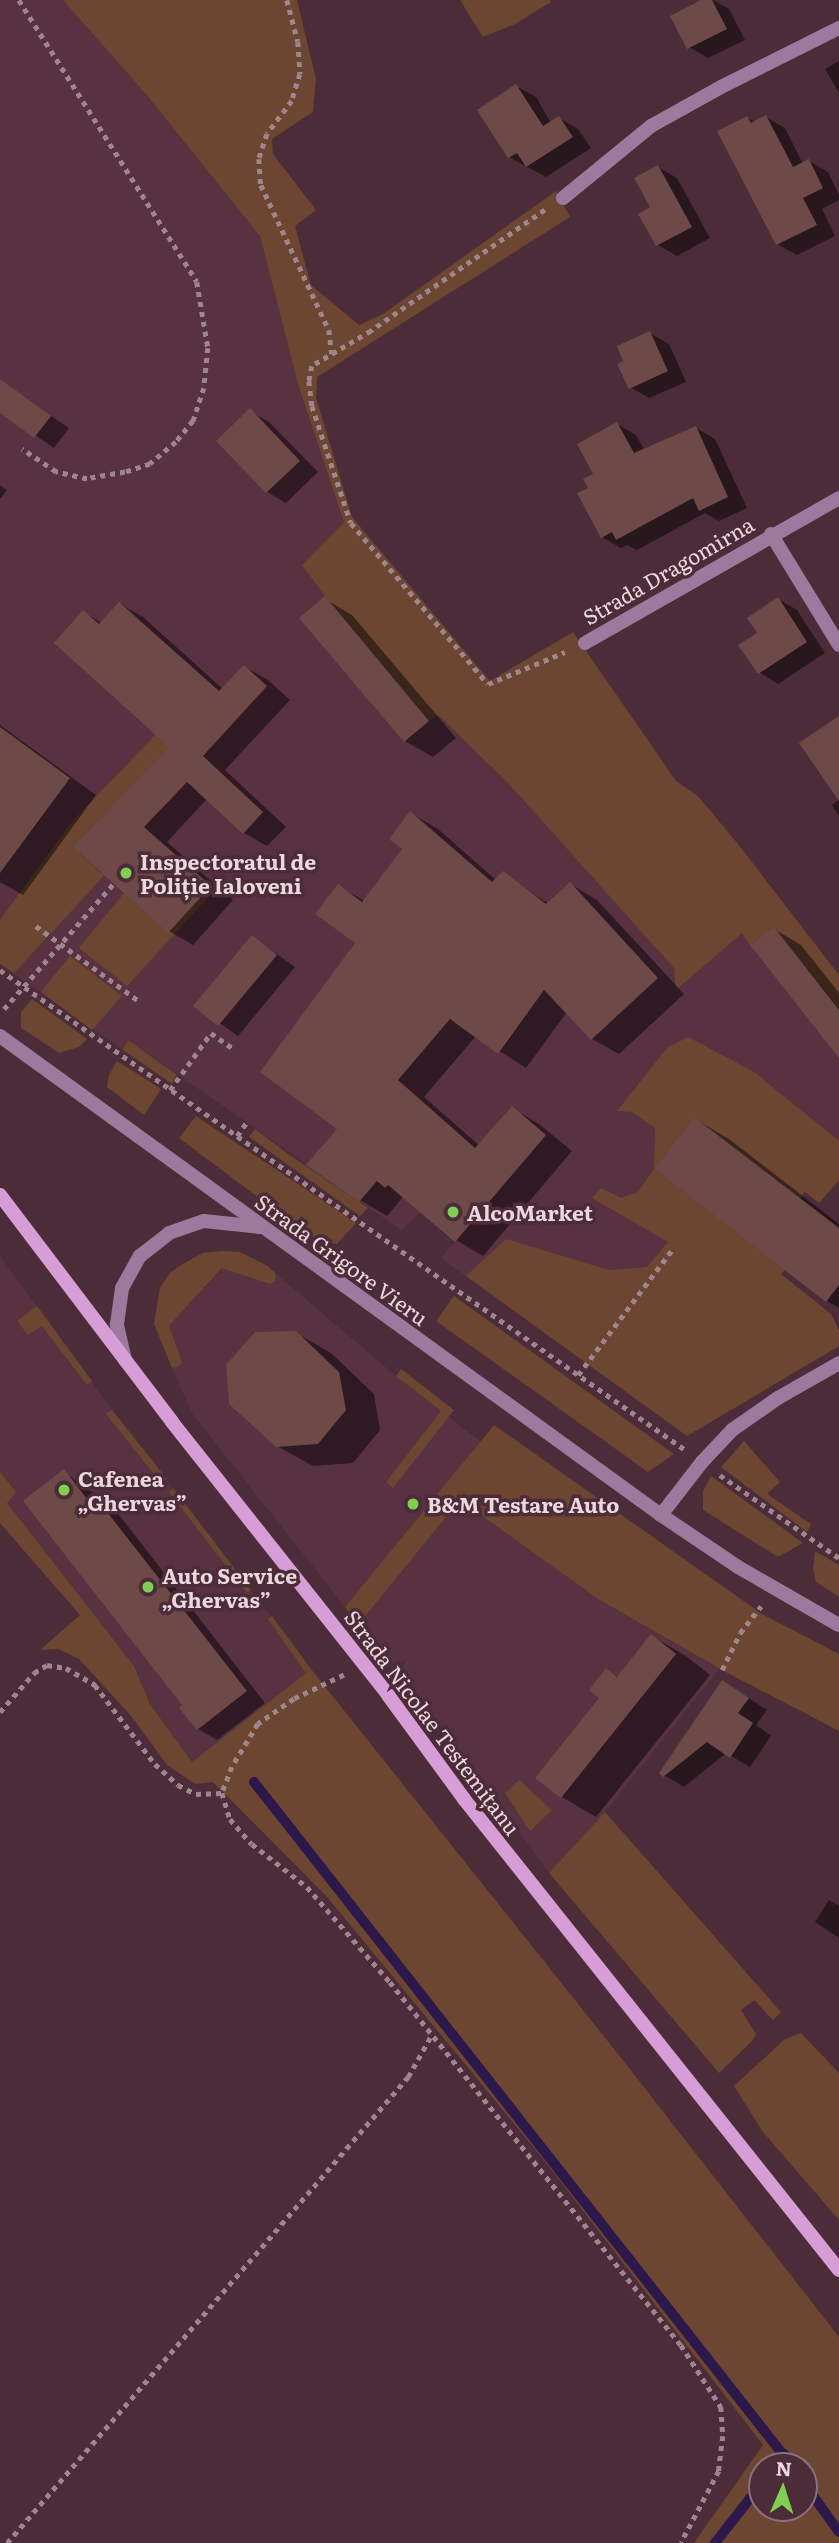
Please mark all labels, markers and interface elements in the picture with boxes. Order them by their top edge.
street label: Strada Dragomirna [578,511,758,629]
place label: Inspectoratul de Poliție Ialoveni [140,848,316,898]
marker: Inspectoratul de Poliție Ialoveni [118,865,134,881]
street label: Strada Grigore Vieru [251,1188,433,1330]
place label: AlcoMarket [467,1199,593,1225]
marker: AlcoMarket [445,1204,461,1220]
place label: Cafenea „Ghervas” [78,1465,187,1515]
marker: Cafenea „Ghervas” [56,1482,72,1498]
place label: B&M Testare Auto [427,1491,619,1517]
marker: B&M Testare Auto [405,1496,421,1512]
place label: Auto Service „Ghervas” [162,1562,297,1612]
marker: Auto Service „Ghervas” [140,1579,156,1595]
street label: Strada Nicolae Testemițanu [340,1604,526,1840]
north arrow [748,2452,818,2522]
text: N [775,2454,793,2482]

